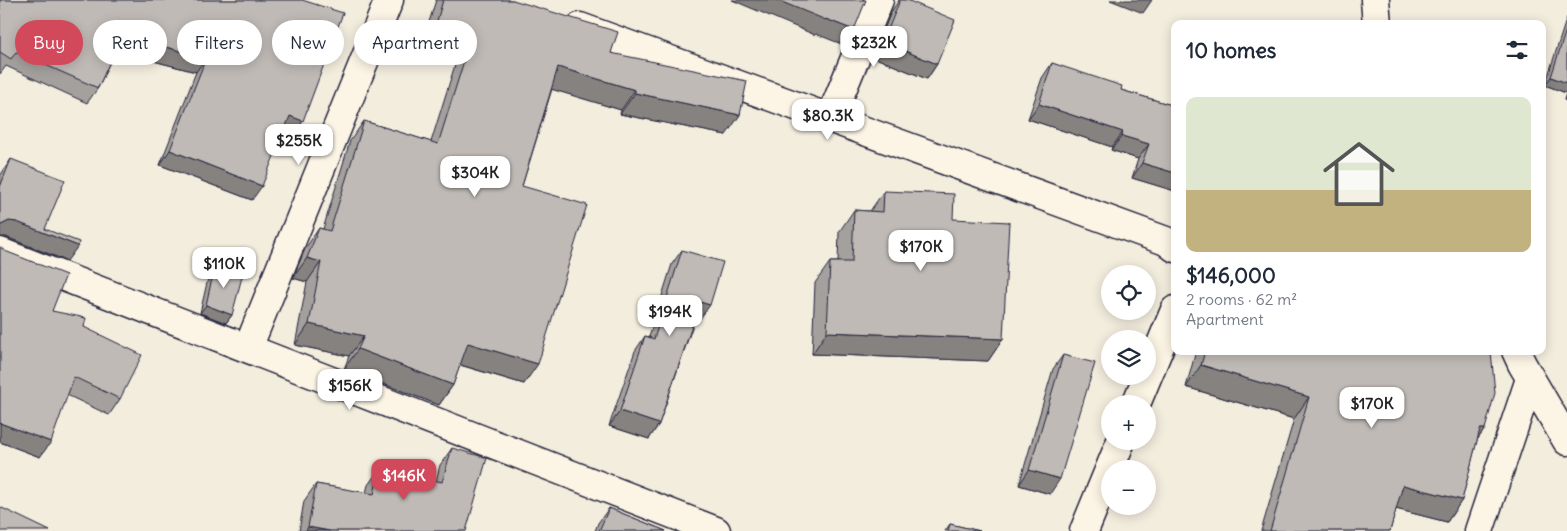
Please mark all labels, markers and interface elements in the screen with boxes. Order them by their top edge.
chip: Buy [15,20,83,65]
chip: Rent [93,20,167,65]
chip: Filters [177,20,262,65]
chip: New [272,20,344,65]
chip: Apartment [354,20,477,65]
pin: $232K [839,26,909,68]
text: $232K [851,32,897,52]
icon: filters [1503,36,1531,64]
text: 10 homes [1186,37,1276,64]
pin: $80.3K [787,98,869,141]
text: $80.3K [803,105,853,125]
pin: $255K [264,124,334,166]
icon: home [1314,129,1404,219]
text: $255K [276,130,322,150]
pin: $304K [440,156,510,198]
text: $304K [451,162,499,182]
pin: $170K [886,230,956,272]
text: $170K [899,236,943,256]
pin: $110K [189,246,259,289]
text: $110K [203,253,245,273]
text: $146,000 [1186,262,1276,289]
map controls [1101,265,1156,515]
button: locate [1101,265,1156,320]
text: 2 rooms · 62 m² [1186,289,1297,309]
pin: $194K [635,294,705,337]
text: $194K [648,301,692,321]
text: Apartment [1186,309,1264,329]
button: layers [1101,330,1156,385]
pin: $156K [315,368,385,411]
text: $156K [328,375,372,395]
pin: $170K [1337,386,1407,429]
text: $170K [1350,393,1394,413]
button: + [1101,395,1156,450]
pin: $146K [369,458,439,501]
button: − [1101,460,1156,515]
text: $146K [382,465,426,485]

